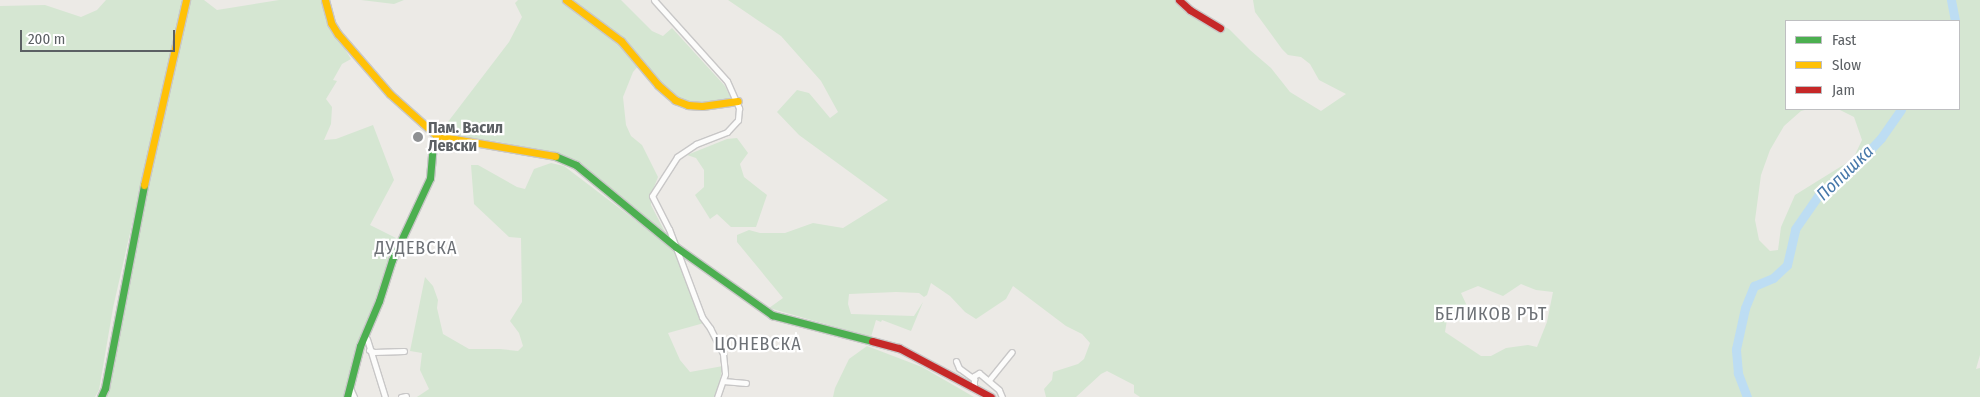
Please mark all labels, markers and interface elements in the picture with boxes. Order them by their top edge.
scale bar [22,20,178,52]
legend [1785,20,1960,110]
text: 200 m [28,30,65,48]
text: Fast [1832,31,1856,49]
text: Slow [1832,56,1861,74]
text: Jam [1832,81,1855,99]
place label: Пам. Васил Левски [428,118,503,156]
marker: Пам. Васил Левски [412,131,424,143]
water label: Попишка [1812,141,1878,205]
district label: ДУДЕВСКА [374,237,458,259]
district label: БЕЛИКОВ РЪТ [1433,303,1549,325]
district label: ЦОНЕВСКА [713,333,803,355]

